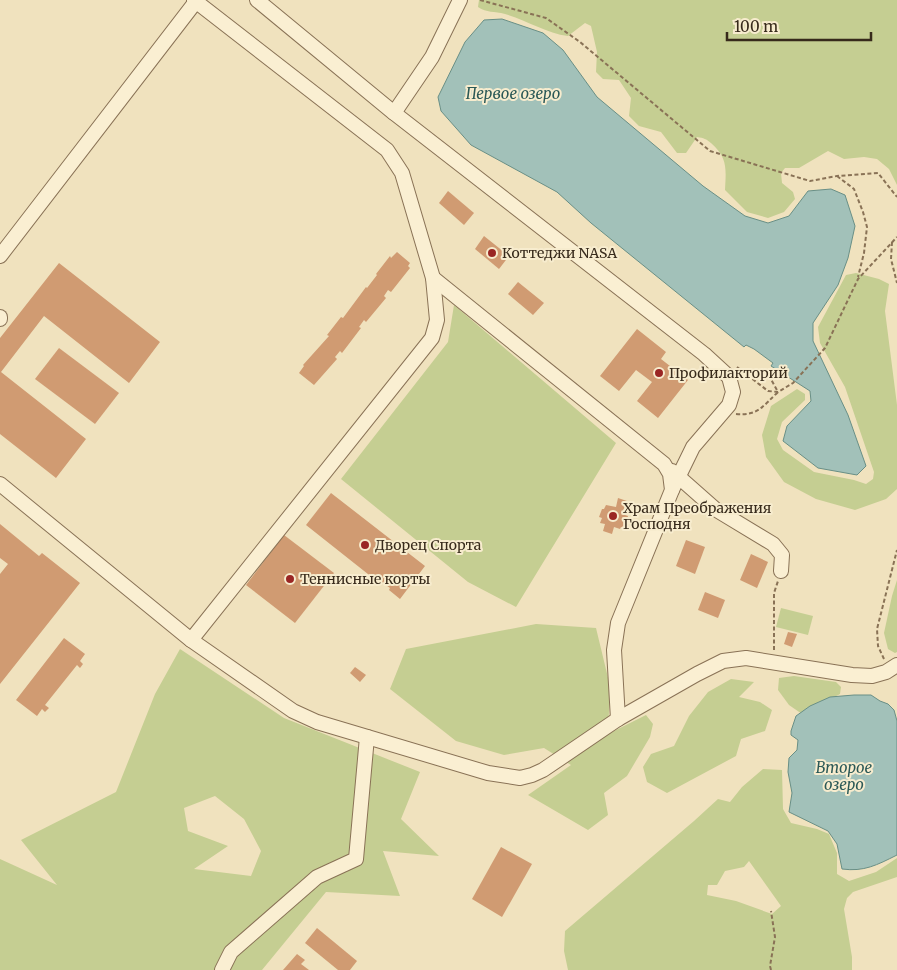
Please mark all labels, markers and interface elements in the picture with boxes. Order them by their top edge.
scale bar [727,10,871,42]
text: 100 m [734,17,778,36]
water label: Первое озеро [466,84,560,103]
place label: Коттеджи NASA [502,244,617,262]
marker: Коттеджи NASA [486,247,498,259]
place label: Профилакторий [669,364,788,382]
marker: Профилакторий [653,367,665,379]
place label: Храм Преображения Господня [623,499,771,533]
marker: Храм Преображения Господня [607,510,619,522]
place label: Дворец Спорта [375,536,482,554]
marker: Дворец Спорта [359,539,371,551]
place label: Теннисные корты [300,570,430,588]
marker: Теннисные корты [284,573,296,585]
water label: Второе озеро [816,758,873,794]

